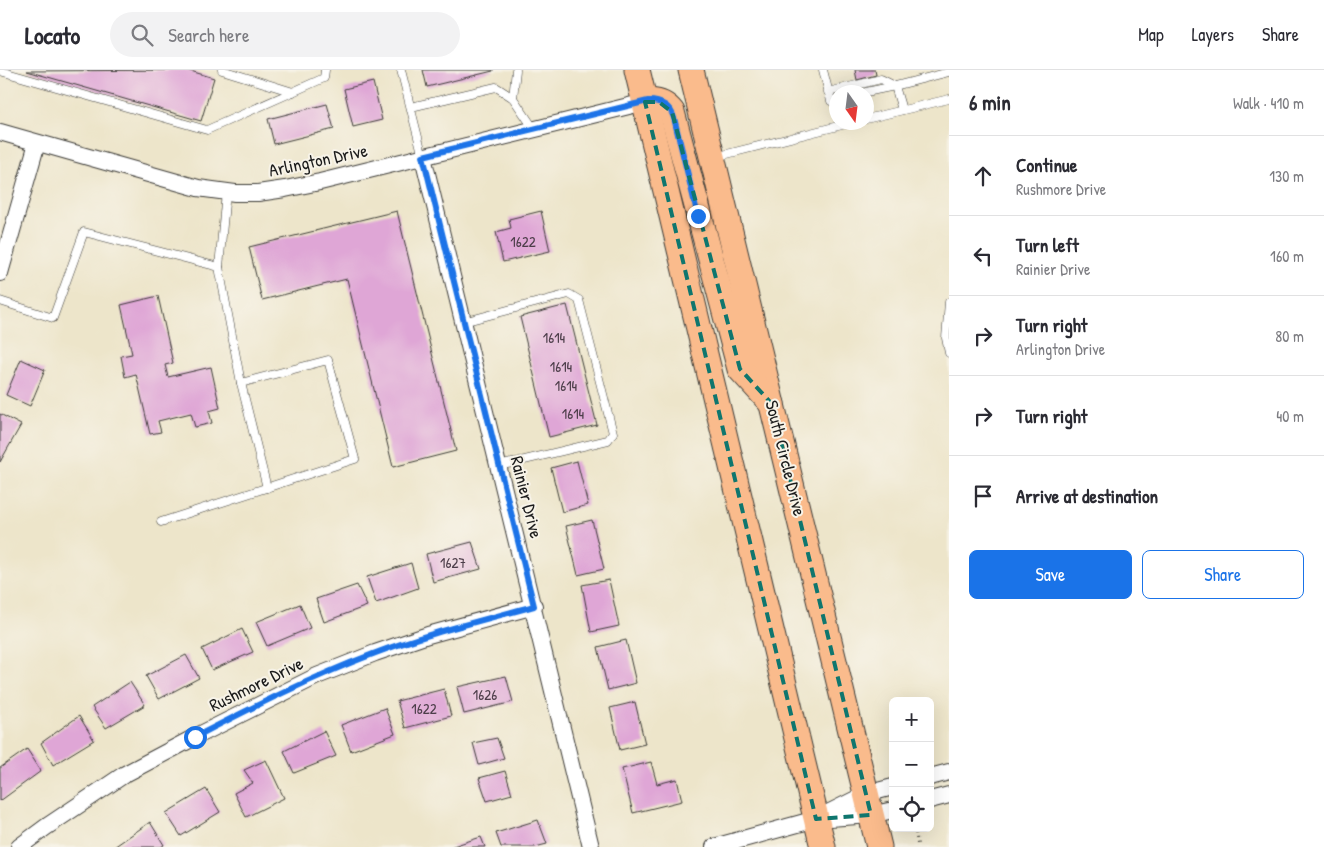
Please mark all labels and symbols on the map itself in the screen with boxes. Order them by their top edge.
north arrow [829,85,874,130]
street label: Arlington Drive [266,137,370,183]
route end [687,205,710,228]
house number: 1622 [510,231,536,252]
house number: 1614 [543,327,566,348]
house number: 1614 [550,356,573,377]
house number: 1614 [555,375,578,396]
street label: South Circle Drive [760,398,812,518]
house number: 1614 [562,403,585,424]
street label: Rainier Drive [505,453,549,541]
house number: 1627 [440,552,466,573]
street label: Rushmore Drive [205,651,307,717]
house number: 1626 [473,684,497,705]
house number: 1622 [411,698,437,719]
route start [184,726,207,749]

